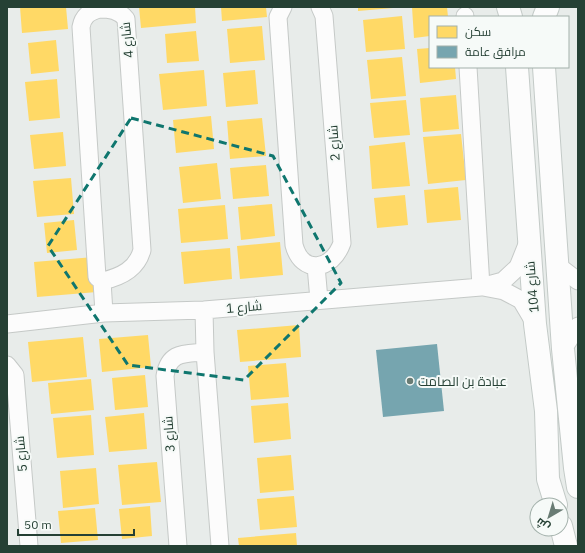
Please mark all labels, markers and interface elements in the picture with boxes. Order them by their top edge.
legend [429,16,569,68]
street label: شارع 4 [117,21,137,59]
text: سكن [465,24,491,39]
text: مرافق عامة [465,44,526,59]
street label: شارع 2 [324,124,344,162]
street label: شارع 104 [521,261,543,313]
street label: شارع 1 [225,297,263,317]
place label: عبادة بن الصامت [418,373,507,390]
marker: عبادة بن الصامت [405,376,415,386]
street label: شارع 3 [159,415,179,453]
street label: شارع 5 [11,435,31,473]
north arrow [529,497,569,537]
scale bar [18,511,134,537]
text: ش [533,515,553,535]
text: 50 m [24,517,52,532]

